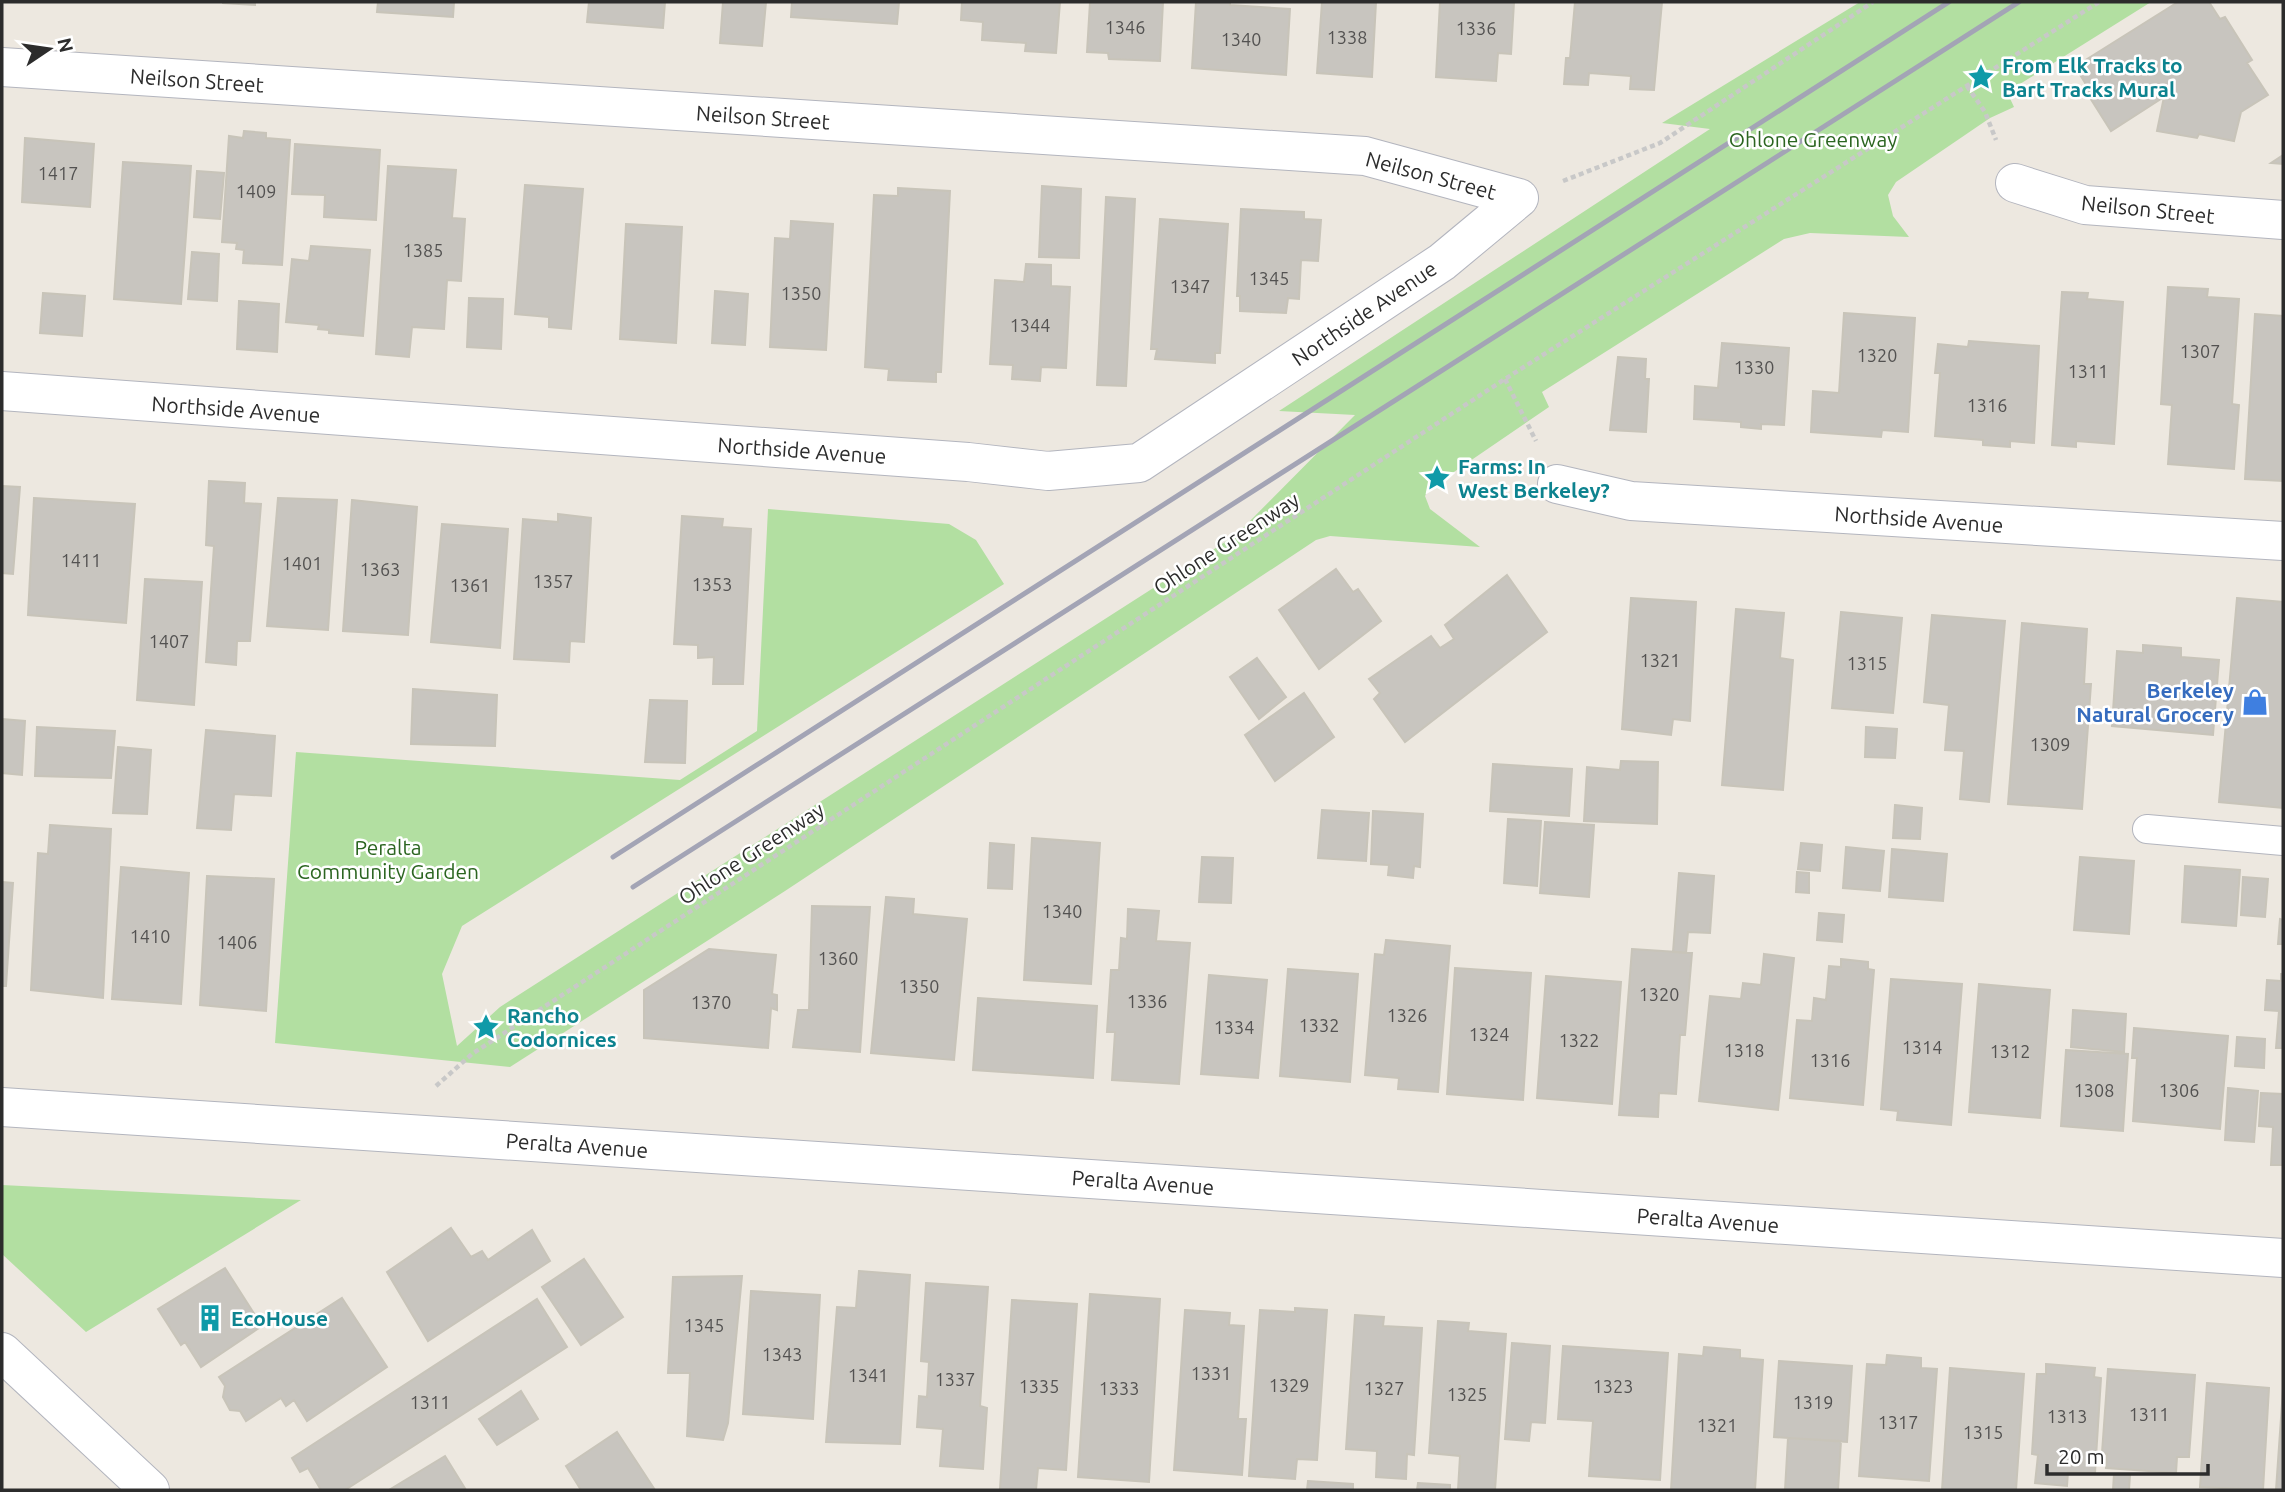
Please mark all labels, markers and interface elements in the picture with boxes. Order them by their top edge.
north arrow [14,14,84,84]
house number: 1346 [1105,17,1145,37]
house number: 1336 [1456,18,1496,38]
house number: 1338 [1327,27,1367,47]
house number: 1340 [1221,29,1261,49]
text: N [53,36,78,55]
place label: From Elk Tracks to Bart Tracks Mural [2002,53,2183,101]
place icon: From Elk Tracks to Bart Tracks Mural [1966,62,1996,92]
street label: Neilson Street [129,63,265,97]
street label: Neilson Street [695,100,831,134]
park label: Ohlone Greenway [1729,127,1897,151]
street label: Neilson Street [1363,146,1499,204]
house number: 1417 [38,163,78,183]
house number: 1409 [236,181,276,201]
street label: Neilson Street [2080,190,2216,228]
house number: 1385 [403,240,443,260]
street label: Northside Avenue [1287,256,1441,370]
house number: 1345 [1249,268,1289,288]
house number: 1347 [1170,276,1210,296]
house number: 1350 [781,283,821,303]
house number: 1344 [1010,315,1050,335]
house number: 1307 [2180,341,2220,361]
house number: 1320 [1857,345,1897,365]
house number: 1330 [1734,357,1774,377]
house number: 1311 [2068,361,2108,381]
street label: Northside Avenue [151,391,321,427]
house number: 1316 [1967,395,2007,415]
street label: Northside Avenue [717,432,887,468]
place label: Farms: In West Berkeley? [1458,454,1610,502]
place icon: Farms: In West Berkeley? [1422,463,1452,493]
street label: Ohlone Greenway [1149,487,1303,599]
street label: Northside Avenue [1834,501,2004,537]
house number: 1411 [61,550,101,570]
house number: 1401 [282,553,322,573]
house number: 1363 [360,559,400,579]
house number: 1357 [533,571,573,591]
house number: 1353 [692,574,732,594]
house number: 1361 [450,575,490,595]
house number: 1407 [149,631,189,651]
house number: 1321 [1640,650,1680,670]
house number: 1315 [1847,653,1887,673]
place label: Berkeley Natural Grocery [2076,678,2234,726]
shop icon: Berkeley Natural Grocery [2240,687,2270,717]
house number: 1309 [2030,734,2070,754]
street label: Ohlone Greenway [674,797,828,909]
park label: Peralta Community Garden [297,835,479,883]
house number: 1340 [1042,901,1082,921]
house number: 1410 [130,926,170,946]
house number: 1406 [217,932,257,952]
house number: 1360 [818,948,858,968]
house number: 1350 [899,976,939,996]
house number: 1320 [1639,984,1679,1004]
house number: 1336 [1127,991,1167,1011]
house number: 1370 [691,992,731,1012]
place label: Rancho Codornices [507,1003,617,1051]
house number: 1326 [1387,1005,1427,1025]
place icon: Rancho Codornices [471,1012,501,1042]
house number: 1332 [1299,1015,1339,1035]
house number: 1334 [1214,1017,1254,1037]
house number: 1324 [1469,1024,1509,1044]
house number: 1322 [1559,1030,1599,1050]
house number: 1314 [1902,1037,1942,1057]
house number: 1318 [1724,1040,1764,1060]
house number: 1312 [1990,1041,2030,1061]
house number: 1316 [1810,1050,1850,1070]
house number: 1308 [2074,1080,2114,1100]
house number: 1306 [2159,1080,2199,1100]
street label: Peralta Avenue [505,1128,649,1162]
street label: Peralta Avenue [1071,1165,1215,1199]
street label: Peralta Avenue [1636,1203,1780,1237]
building icon: EcoHouse [195,1303,225,1333]
place label: EcoHouse [231,1306,328,1330]
house number: 1345 [684,1315,724,1335]
house number: 1343 [762,1344,802,1364]
house number: 1331 [1191,1363,1231,1383]
house number: 1341 [848,1365,888,1385]
house number: 1337 [935,1369,975,1389]
house number: 1329 [1269,1375,1309,1395]
house number: 1335 [1019,1376,1059,1396]
house number: 1323 [1593,1376,1633,1396]
house number: 1333 [1099,1378,1139,1398]
house number: 1327 [1364,1378,1404,1398]
house number: 1325 [1447,1384,1487,1404]
house number: 1311 [410,1392,450,1412]
house number: 1319 [1793,1392,1833,1412]
house number: 1311 [2129,1404,2169,1424]
house number: 1313 [2047,1406,2087,1426]
house number: 1317 [1878,1412,1918,1432]
house number: 1321 [1697,1415,1737,1435]
house number: 1315 [1963,1422,2003,1442]
scale bar [2047,1432,2208,1476]
text: 20 m [2058,1444,2105,1468]

